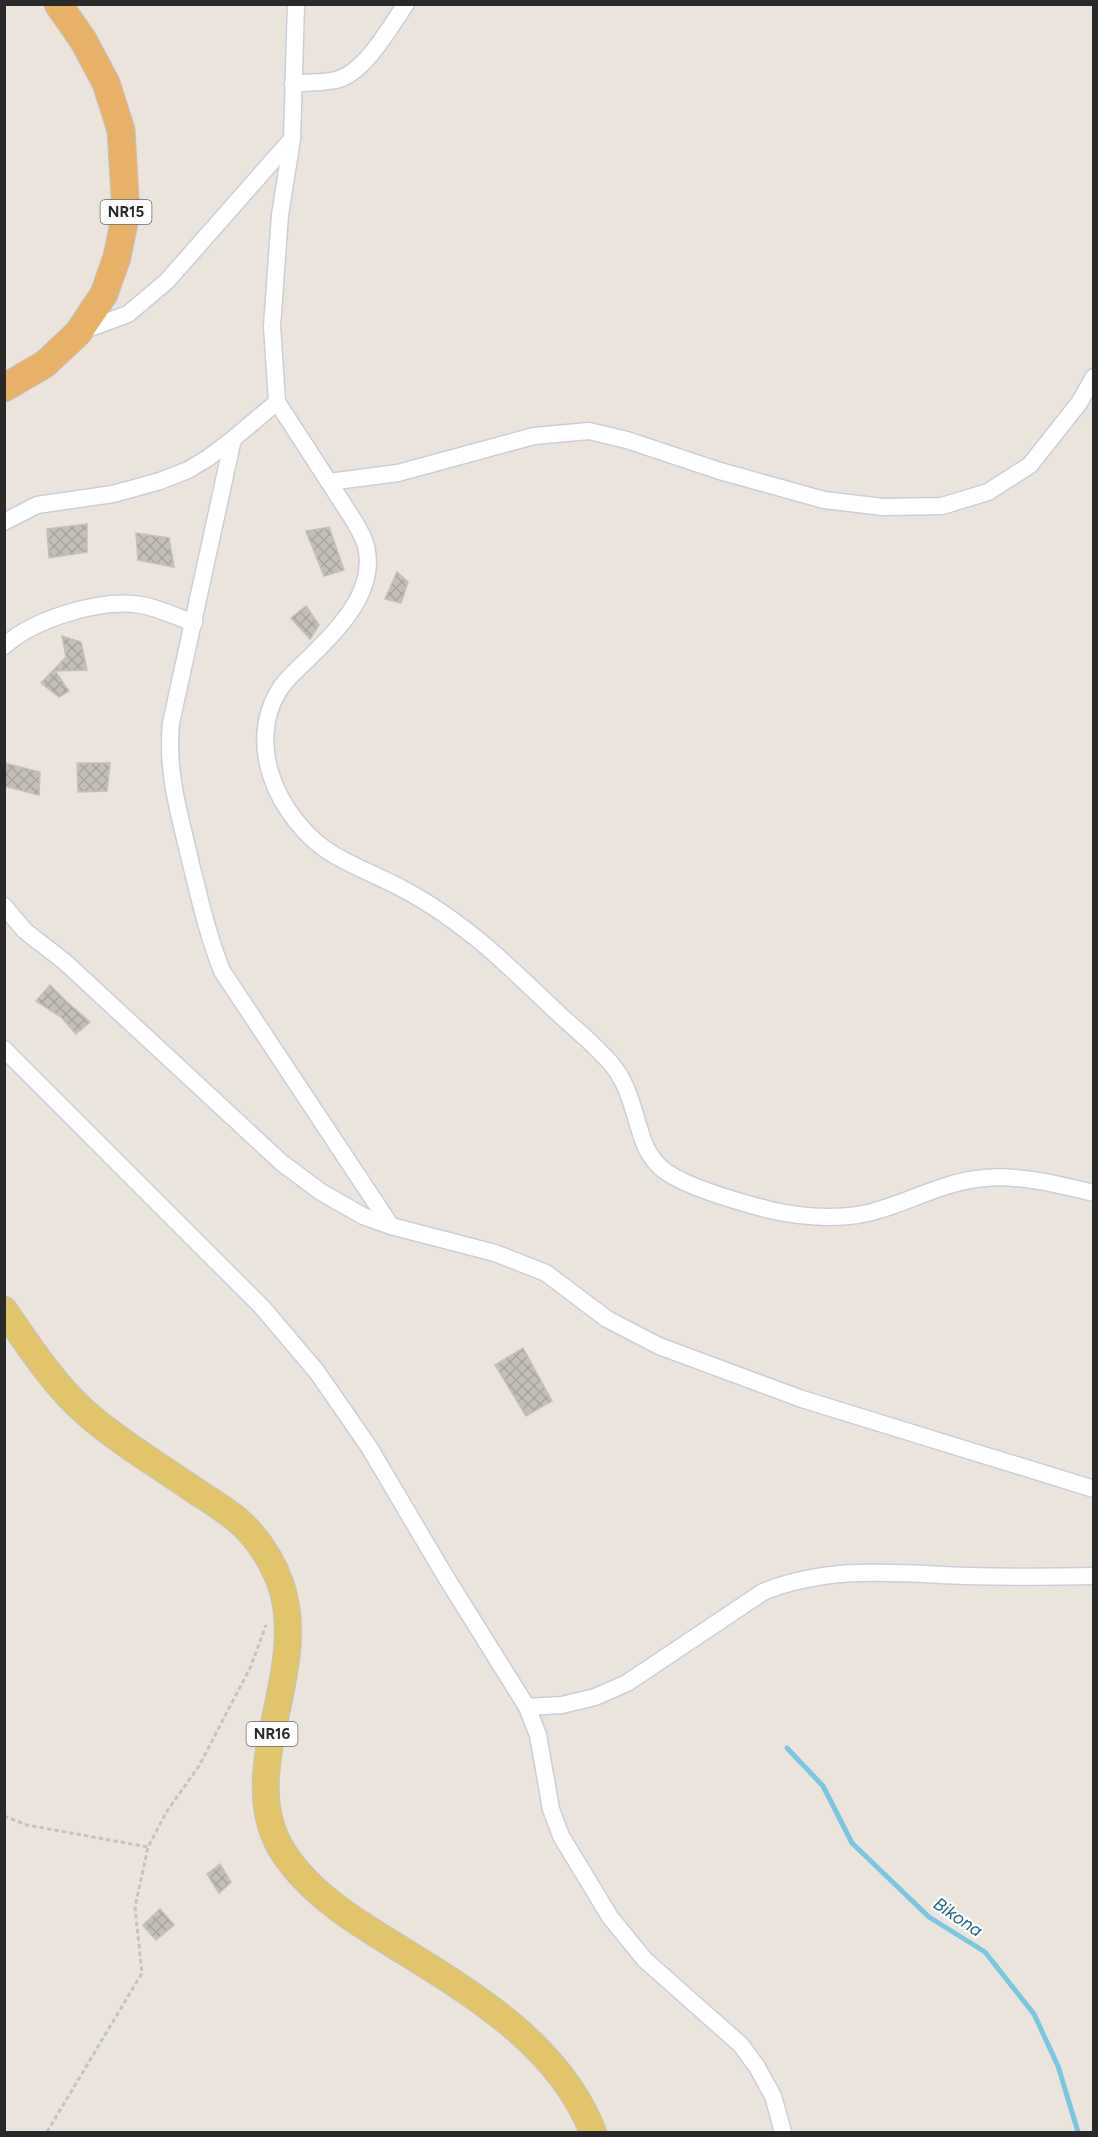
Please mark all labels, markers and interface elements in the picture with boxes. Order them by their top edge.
road number: NR15 [100,200,152,224]
road number: NR16 [246,1722,298,1746]
water label: Bikona [929,1893,987,1942]

